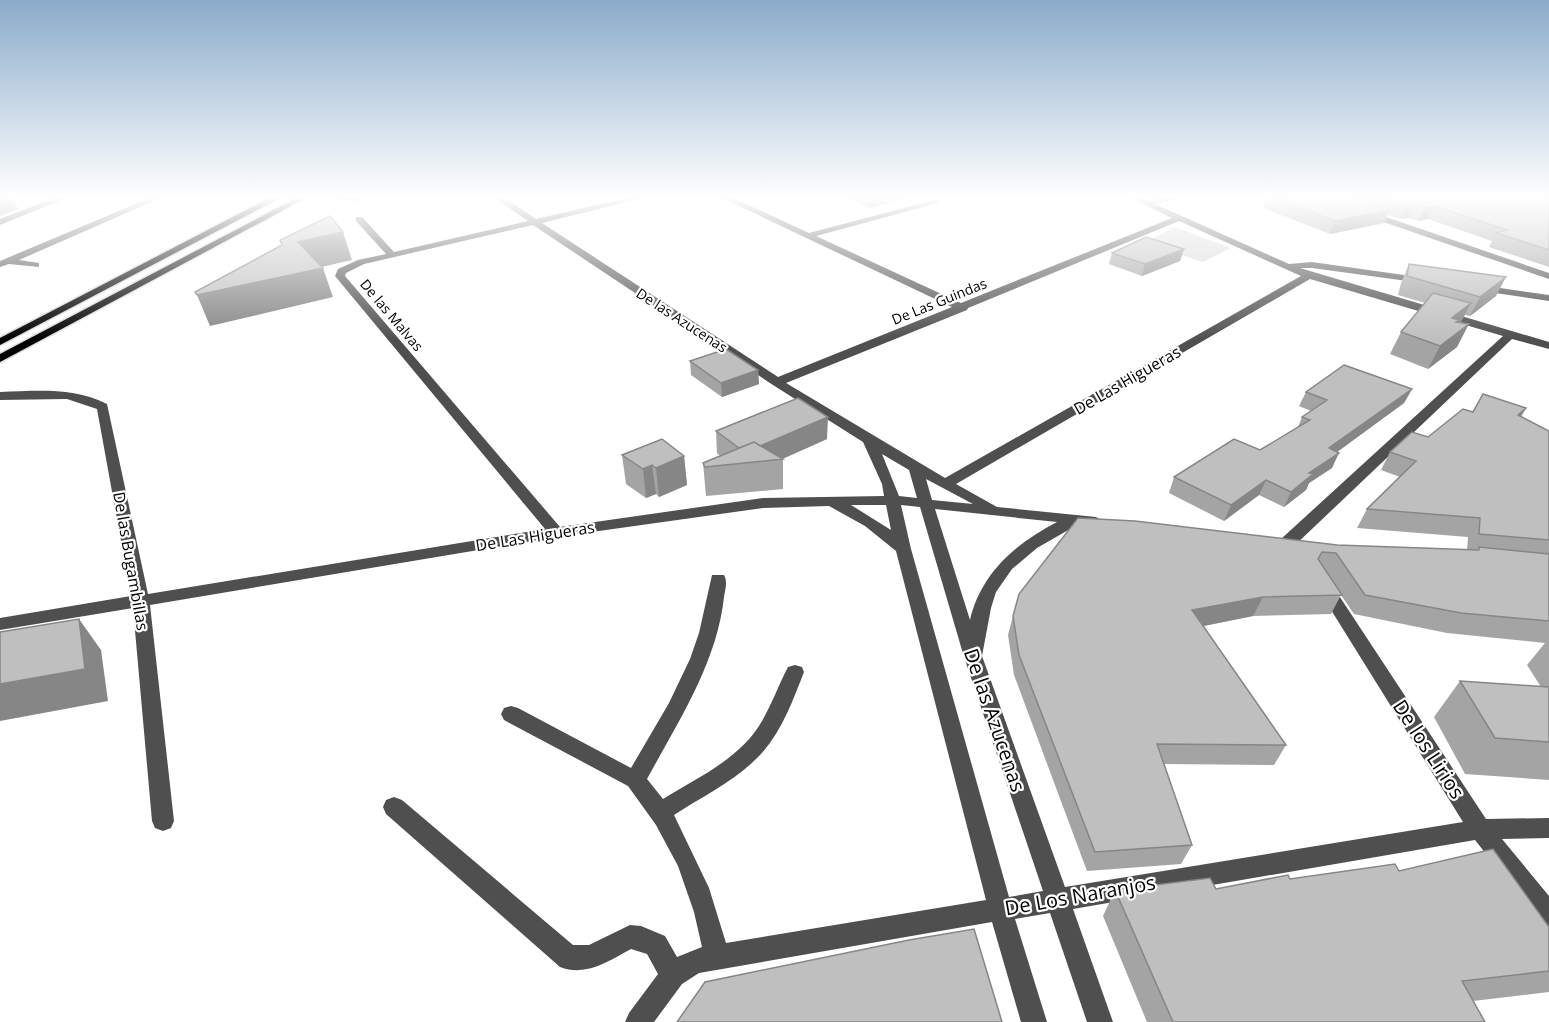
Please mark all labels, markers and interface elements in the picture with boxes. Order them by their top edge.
street label: De Las Guindas [889,273,990,329]
street label: De las Malvas [356,275,428,355]
street label: De las Azucenas [633,283,731,357]
street label: De Las Higueras [1069,340,1185,420]
street label: De las Bugambillas [108,490,154,632]
street label: De Las Higueras [474,516,596,556]
street label: De las Azucenas [958,645,1032,795]
street label: De los Lirios [1387,694,1471,804]
street label: De Los Naranjos [1003,868,1157,922]

